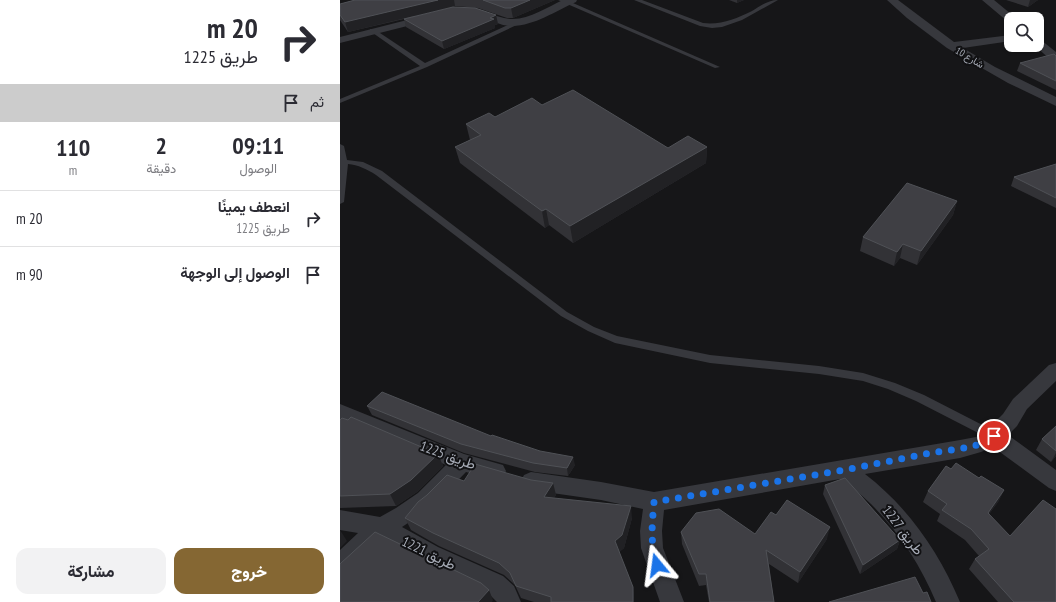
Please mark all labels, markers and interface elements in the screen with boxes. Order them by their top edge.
text: 20 m [207,9,258,46]
map controls [1004,12,1044,52]
button: search [1004,12,1044,52]
icon: right [272,16,324,68]
street label: شارع 10 [953,44,987,71]
text: طريق 1225 [184,45,258,68]
icon: arrive [280,92,302,114]
text: ثم [310,92,324,111]
text: 2 [156,130,167,161]
text: 09:11 [232,130,284,161]
text: 110 [56,132,90,163]
text: دقيقة [146,160,176,177]
text: الوصول [239,160,277,177]
text: m [69,162,77,179]
text: انعطف يمينًا [218,197,290,216]
icon: right [302,208,324,230]
text: 20 m [16,209,42,228]
text: طريق 1225 [236,220,290,237]
text: الوصول إلى الوجهة [180,263,290,282]
icon: arrive [302,264,324,286]
text: 90 m [16,265,42,284]
pin [977,419,1011,453]
icon: arrive [983,425,1005,447]
street label: طريق 1225 [418,437,478,473]
street label: طريق 1227 [878,501,928,559]
street label: طريق 1221 [399,532,459,574]
position arrow [636,544,678,586]
button: مشاركة [16,548,166,594]
button: خروج [174,548,324,594]

